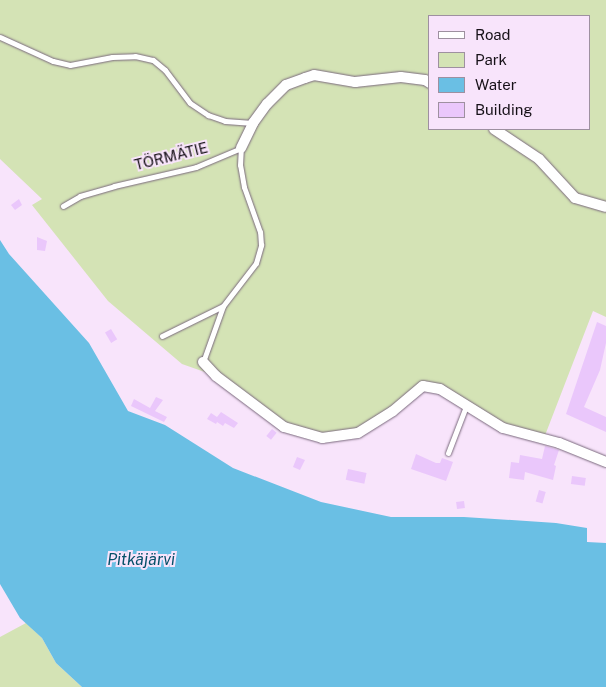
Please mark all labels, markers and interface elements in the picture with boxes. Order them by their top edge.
legend [428,15,591,130]
text: Road [475,26,511,43]
text: Park [475,51,507,68]
text: Water [475,76,517,93]
text: Building [475,101,533,118]
street label: TÖRMÄTIE [132,138,210,174]
water label: Pitkäjärvi [107,550,175,570]

